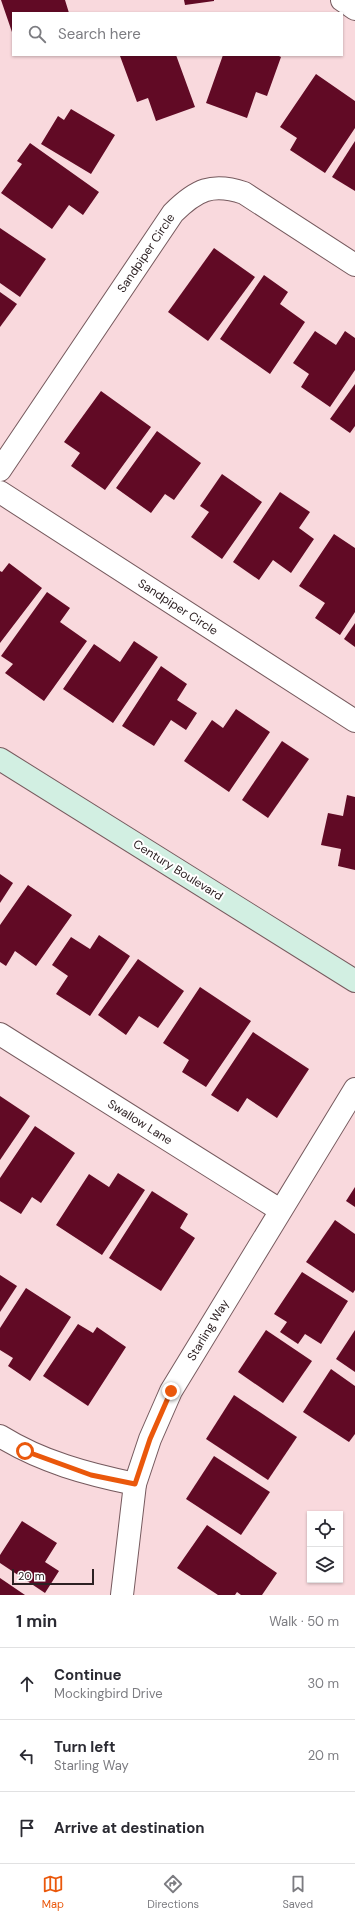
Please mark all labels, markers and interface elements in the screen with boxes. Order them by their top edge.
search box [12,12,343,56]
icon: search [26,23,48,45]
text: Search here [58,24,141,44]
street label: Sandpiper Circle [114,210,179,296]
street label: Sandpiper Circle [135,575,221,639]
street label: Century Boulevard [130,836,226,904]
street label: Swallow Lane [105,1096,176,1148]
street label: Starling Way [183,1296,233,1364]
route end [162,1382,180,1400]
route start [16,1442,34,1460]
map controls [307,1511,343,1583]
button: locate [307,1511,343,1547]
button: layers [307,1547,343,1583]
scale bar [12,1567,94,1586]
text: 20 m [18,1569,44,1583]
text: 1 min [16,1610,57,1632]
text: Walk · 50 m [269,1613,339,1630]
text: Continue [54,1665,122,1685]
icon: ahead [16,1673,38,1695]
text: 30 m [307,1675,339,1692]
text: Mockingbird Drive [54,1685,163,1702]
text: Turn left [54,1737,115,1757]
icon: left [16,1745,38,1767]
text: 20 m [308,1747,339,1764]
text: Starling Way [54,1757,129,1774]
icon: arrive [16,1817,38,1839]
text: Arrive at destination [54,1818,205,1838]
tab: Map [42,1873,64,1911]
tab: Directions [147,1873,199,1911]
tab: Saved [282,1873,313,1911]

